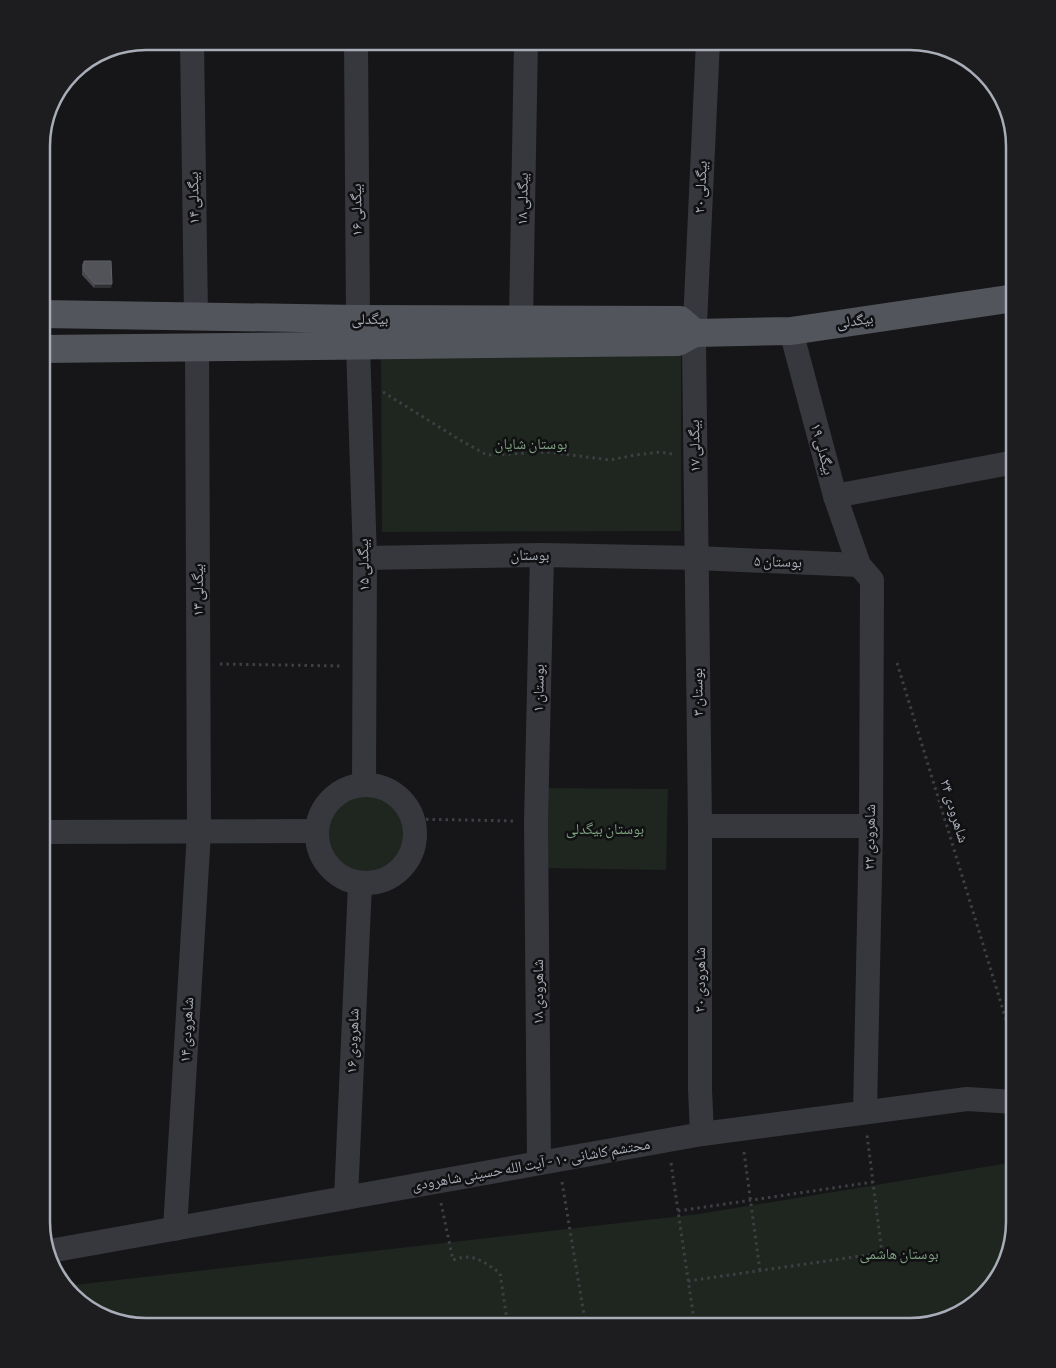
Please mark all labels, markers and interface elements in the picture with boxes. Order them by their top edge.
street label: بیگدلی ۲۰ [690,160,712,214]
street label: بیگدلی ۱۴ [184,171,204,225]
street label: بیگدلی ۱۸ [513,172,533,226]
street label: بیگدلی ۱۶ [347,183,367,237]
street label: بیگدلی [835,309,875,333]
street label: بیگدلی [351,310,389,329]
street label: بیگدلی ۱۷ [685,419,705,473]
street label: بیگدلی ۱۹ [806,421,838,477]
park label: بوستان شایان [495,435,567,454]
street label: بیگدلی ۱۵ [354,538,374,592]
street label: بوستان [510,546,550,565]
street label: بوستان ۵ [754,552,802,572]
street label: بیگدلی ۱۳ [189,564,208,616]
street label: بوستان ۱ [529,664,549,712]
street label: بوستان ۳ [688,668,708,716]
street label: شاهرودی ۲۴ [935,777,973,845]
street label: شاهرودی ۲۲ [860,804,880,870]
park label: بوستان بیگدلی [566,820,644,839]
street label: شاهرودی ۲۰ [691,947,710,1013]
street label: شاهرودی ۱۸ [529,959,548,1025]
street label: شاهرودی ۱۴ [176,997,198,1063]
street label: شاهرودی ۱۶ [342,1008,364,1074]
street label: محتشم کاشانی ۱۰ - آیت الله حسینی شاهرودی [410,1135,652,1195]
park label: بوستان هاشمی [859,1245,939,1264]

